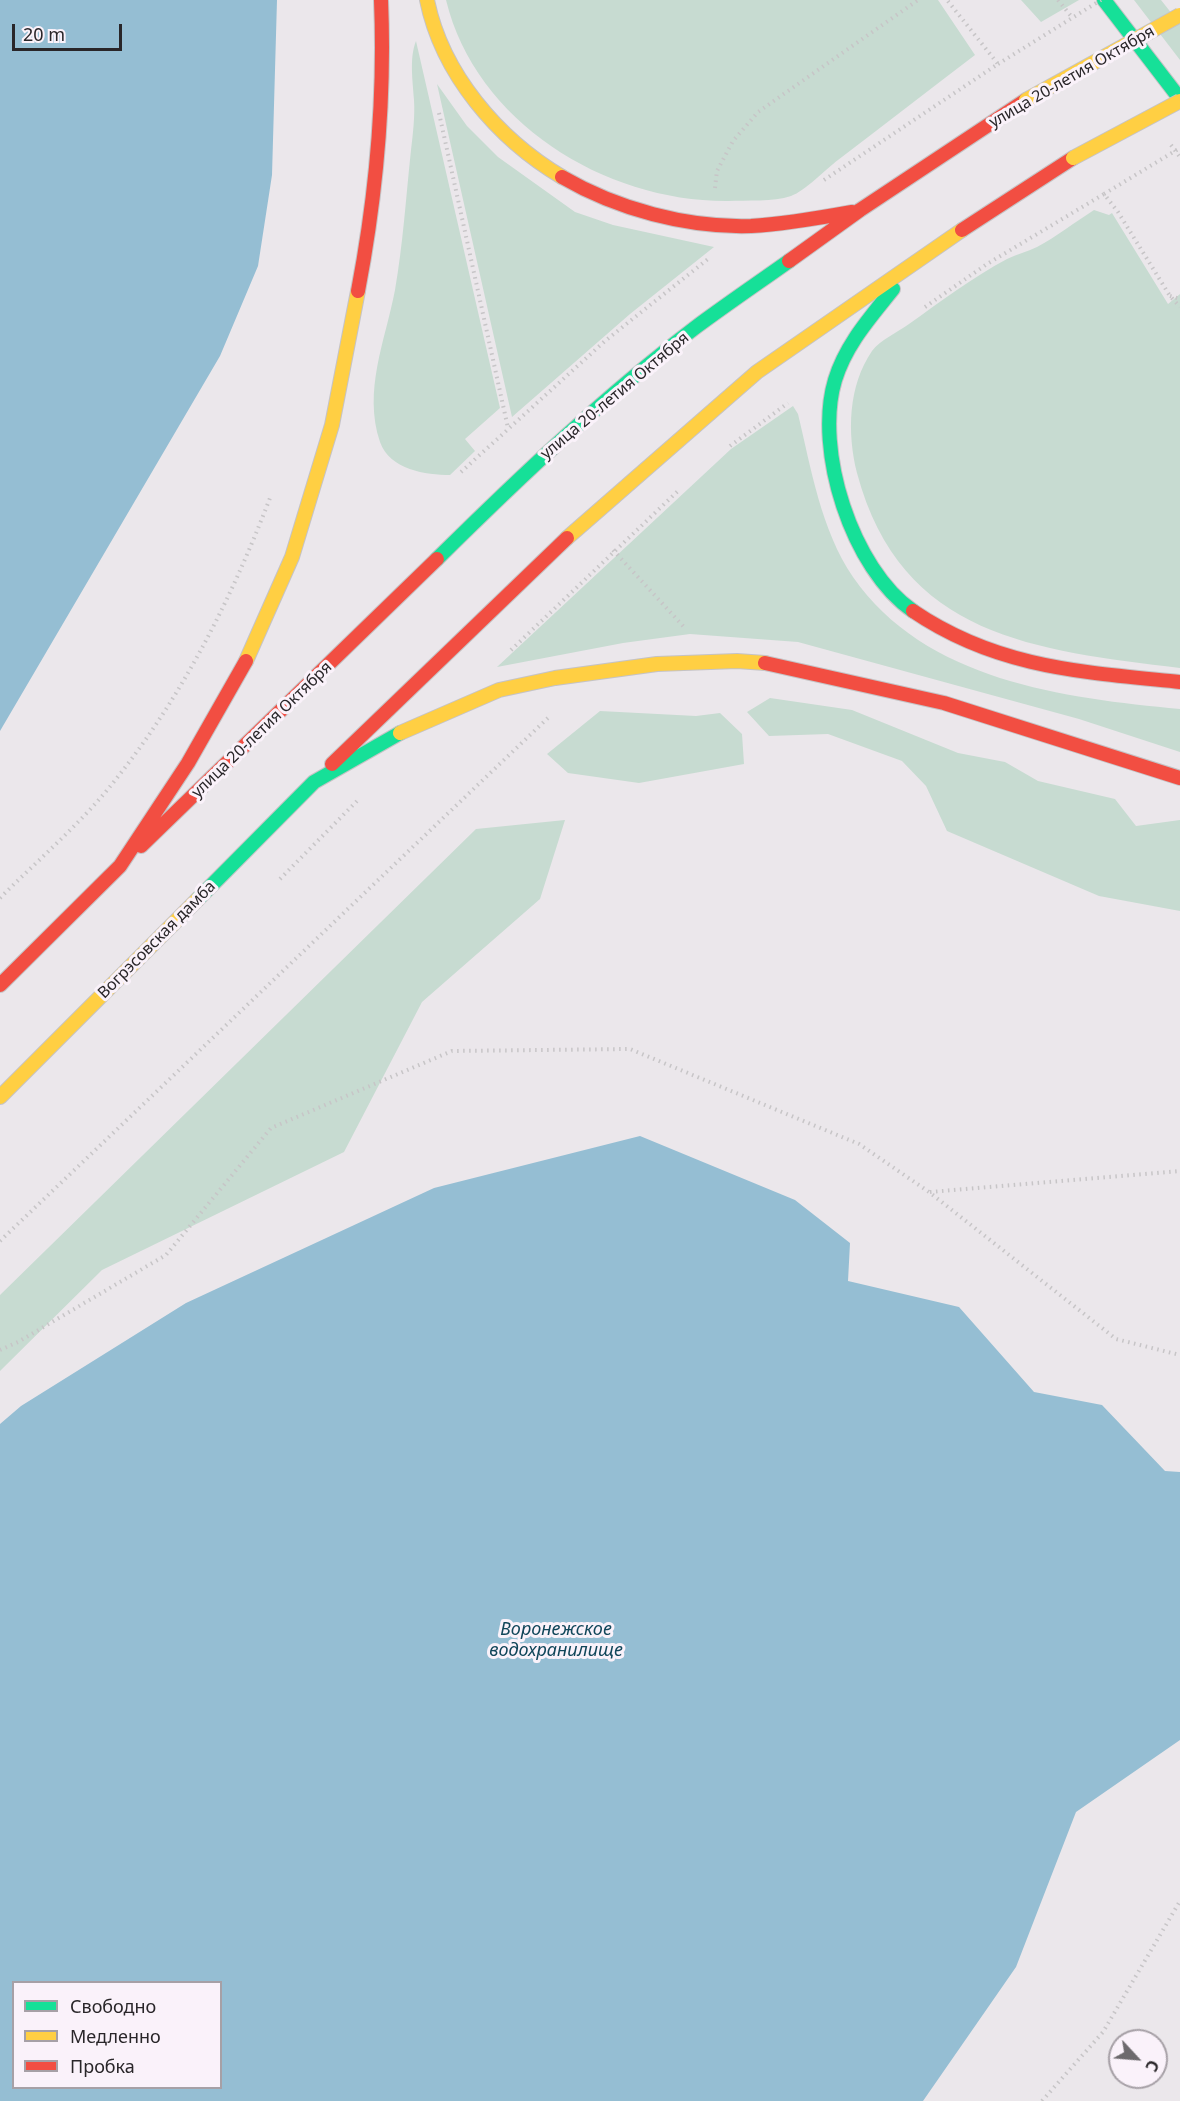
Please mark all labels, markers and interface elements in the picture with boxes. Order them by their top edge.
scale bar [15,12,124,50]
text: 20 m [23,22,65,46]
street label: улица 20-летия Октября [986,22,1158,132]
street label: улица 20-летия Октября [537,328,693,464]
street label: улица 20-летия Октября [188,658,336,802]
street label: Вогрэсовская дамба [94,877,220,1003]
water label: Воронежское водохранилище [489,1619,623,1662]
legend [12,1981,222,2089]
text: Свободно [70,1994,156,2018]
text: Медленно [70,2024,161,2048]
north arrow [1108,2029,1168,2089]
text: Пробка [70,2054,135,2078]
text: С [1140,2057,1165,2075]

